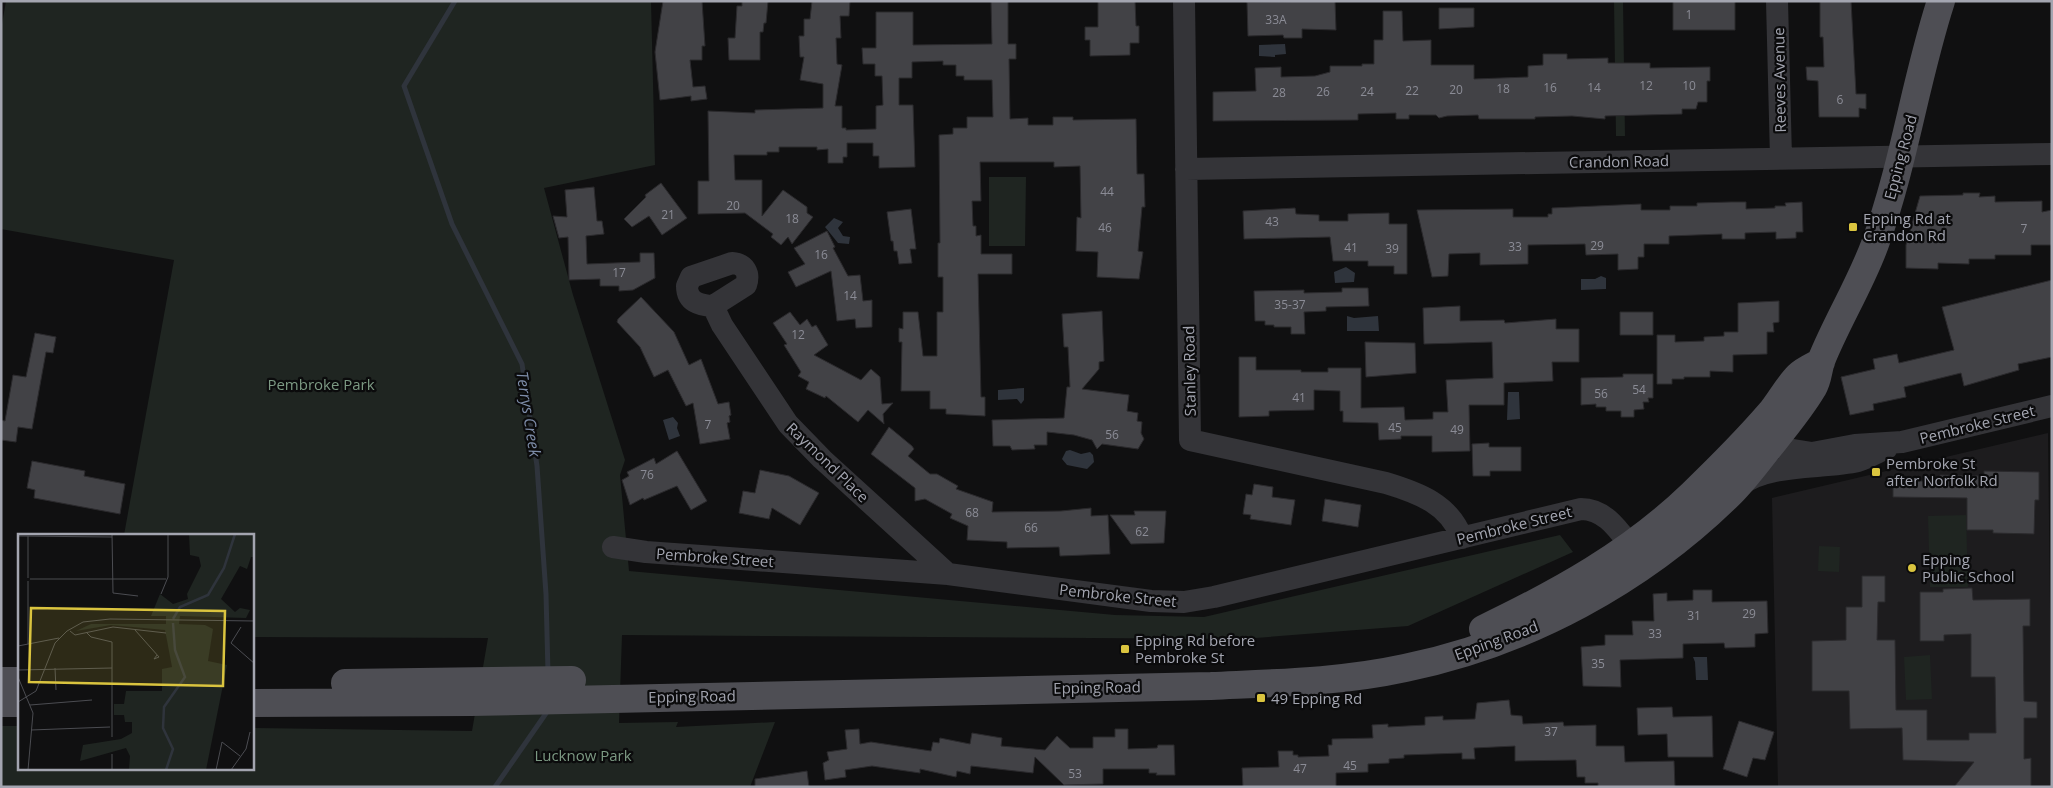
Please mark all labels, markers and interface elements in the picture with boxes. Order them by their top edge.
house number: 1 [1686,6,1692,23]
house number: 33A [1265,11,1287,28]
street label: Reeves Avenue [1768,27,1790,133]
house number: 12 [1639,77,1653,94]
house number: 10 [1682,77,1696,94]
house number: 16 [1543,79,1557,96]
house number: 14 [1587,79,1601,96]
house number: 18 [1496,80,1510,97]
house number: 20 [1449,81,1463,98]
house number: 22 [1405,82,1419,99]
house number: 26 [1316,83,1330,100]
house number: 24 [1360,83,1374,100]
house number: 28 [1272,84,1286,101]
house number: 6 [1837,91,1844,108]
street label: Epping Road [1879,112,1921,202]
street label: Crandon Road [1569,150,1669,172]
house number: 44 [1100,183,1114,200]
house number: 20 [726,197,740,214]
house number: 21 [661,206,675,223]
place label: Epping Rd at Crandon Rd [1863,208,1951,245]
house number: 18 [785,210,799,227]
house number: 43 [1265,213,1279,230]
house number: 46 [1098,219,1112,236]
house number: 7 [2021,220,2028,237]
marker: Epping Rd at Crandon Rd [1847,221,1859,233]
house number: 29 [1590,237,1604,254]
house number: 33 [1508,238,1522,255]
house number: 41 [1344,239,1358,256]
house number: 39 [1385,240,1399,257]
house number: 16 [814,246,828,263]
house number: 17 [612,264,626,281]
house number: 14 [843,287,857,304]
house number: 35-37 [1274,296,1306,313]
house number: 12 [791,326,805,343]
street label: Stanley Road [1178,326,1200,416]
water label: Terrys Creek [511,370,547,460]
park label: Pembroke Park [267,374,375,394]
house number: 54 [1632,381,1646,398]
house number: 56 [1594,385,1608,402]
house number: 41 [1292,389,1306,406]
street label: Pembroke Street [1917,400,2037,448]
house number: 7 [705,416,712,433]
street label: Raymond Place [783,418,873,506]
house number: 45 [1388,419,1402,436]
house number: 49 [1450,421,1464,438]
house number: 56 [1105,426,1119,443]
place label: Pembroke St after Norfolk Rd [1886,453,1998,490]
house number: 76 [640,466,654,483]
marker: Pembroke St after Norfolk Rd [1870,466,1882,478]
street label: Pembroke Street [1454,501,1574,549]
house number: 68 [965,504,979,521]
house number: 66 [1024,519,1038,536]
house number: 62 [1135,523,1149,540]
inset map [18,534,254,770]
street label: Pembroke Street [656,543,774,571]
place label: Epping Public School [1922,549,2015,586]
marker: Epping Public School [1906,562,1918,574]
street label: Pembroke Street [1058,579,1178,611]
house number: 29 [1742,605,1756,622]
house number: 31 [1687,607,1701,624]
street label: Epping Road [1451,616,1541,664]
house number: 33 [1648,625,1662,642]
place label: Epping Rd before Pembroke St [1135,630,1255,667]
marker: Epping Rd before Pembroke St [1119,643,1131,655]
house number: 35 [1591,655,1605,672]
street label: Epping Road [1053,676,1141,698]
street label: Epping Road [648,685,736,707]
place label: 49 Epping Rd [1271,688,1362,708]
marker: 49 Epping Rd [1255,692,1267,704]
house number: 37 [1544,723,1558,740]
park label: Lucknow Park [534,745,632,765]
house number: 45 [1343,757,1357,774]
house number: 47 [1293,760,1307,777]
house number: 53 [1068,765,1082,782]

